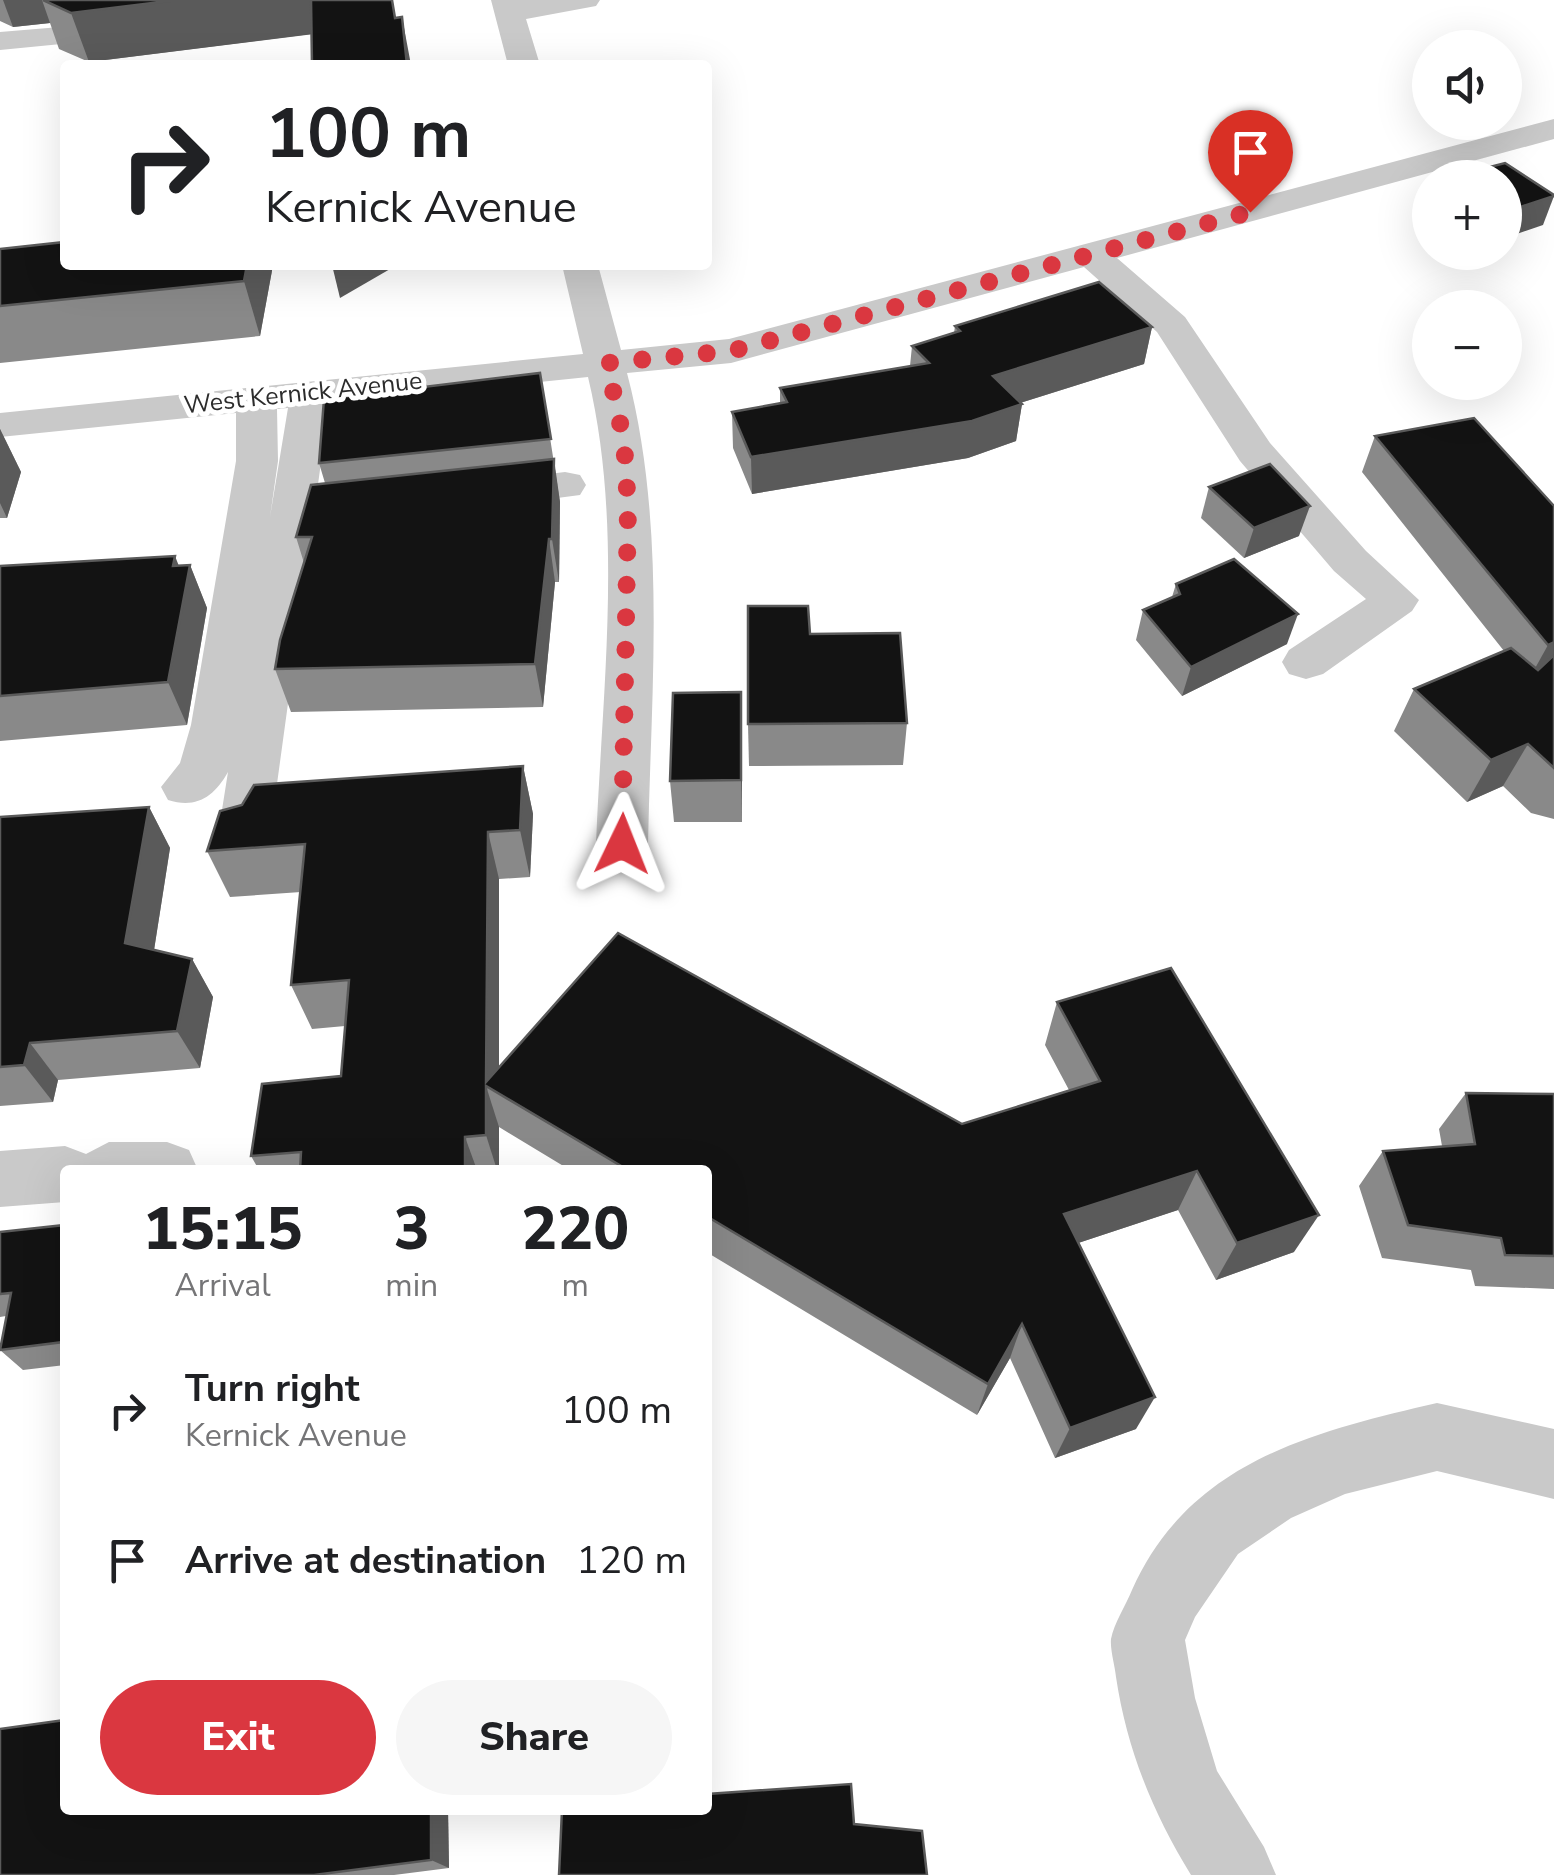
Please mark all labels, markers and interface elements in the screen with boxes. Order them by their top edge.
map controls [1412,30,1522,400]
button: sound [1412,30,1522,140]
text: 100 m [265,86,471,182]
icon: right [100,100,230,230]
pin [1208,110,1293,213]
icon: arrive [1223,125,1278,180]
button: + [1412,160,1522,270]
text: Kernick Avenue [265,177,577,238]
button: − [1412,290,1522,400]
street label: West Kernick Avenue [182,364,424,422]
position arrow [570,792,674,896]
text: 15:15 [143,1188,302,1270]
text: 3 [394,1188,430,1270]
text: 220 [521,1188,629,1270]
text: Arrival [175,1264,271,1307]
text: min [385,1264,438,1307]
text: m [561,1264,589,1307]
text: Turn right [185,1363,360,1414]
icon: right [100,1383,155,1438]
text: 100 m [561,1385,672,1436]
text: Kernick Avenue [185,1414,407,1457]
icon: arrive [100,1533,155,1588]
text: Arrive at destination [185,1535,546,1586]
text: 120 m [576,1535,687,1586]
button: Exit [100,1680,376,1795]
button: Share [396,1680,672,1795]

